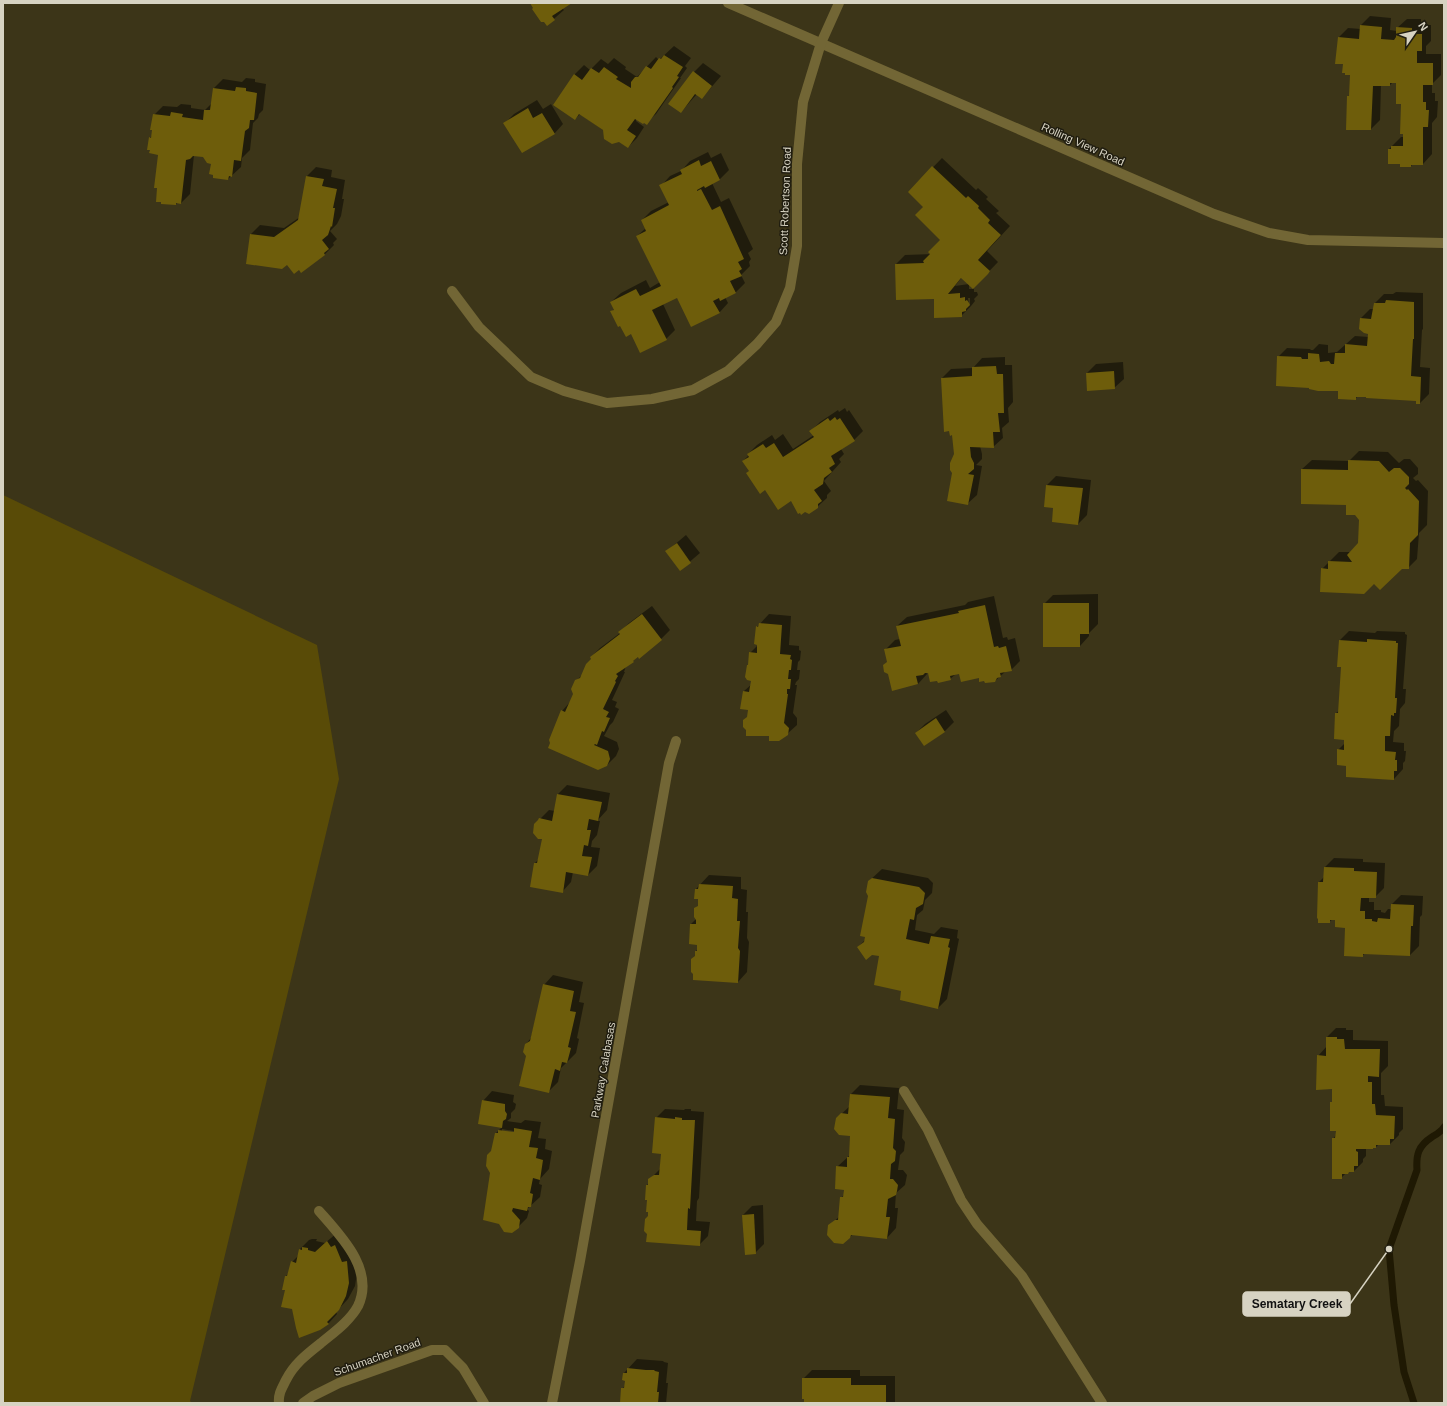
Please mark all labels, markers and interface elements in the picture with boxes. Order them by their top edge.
north arrow [1395,12,1435,52]
text: N [1416,20,1431,33]
street label: Rolling View Road [1040,120,1126,168]
street label: Scott Robertson Road [777,147,793,255]
street label: Parkway Calabasas [589,1021,617,1119]
callout: Sematary Creek [1243,1292,1350,1316]
text: Sematary Creek [1252,1297,1343,1311]
street label: Schumacher Road [332,1336,422,1378]

